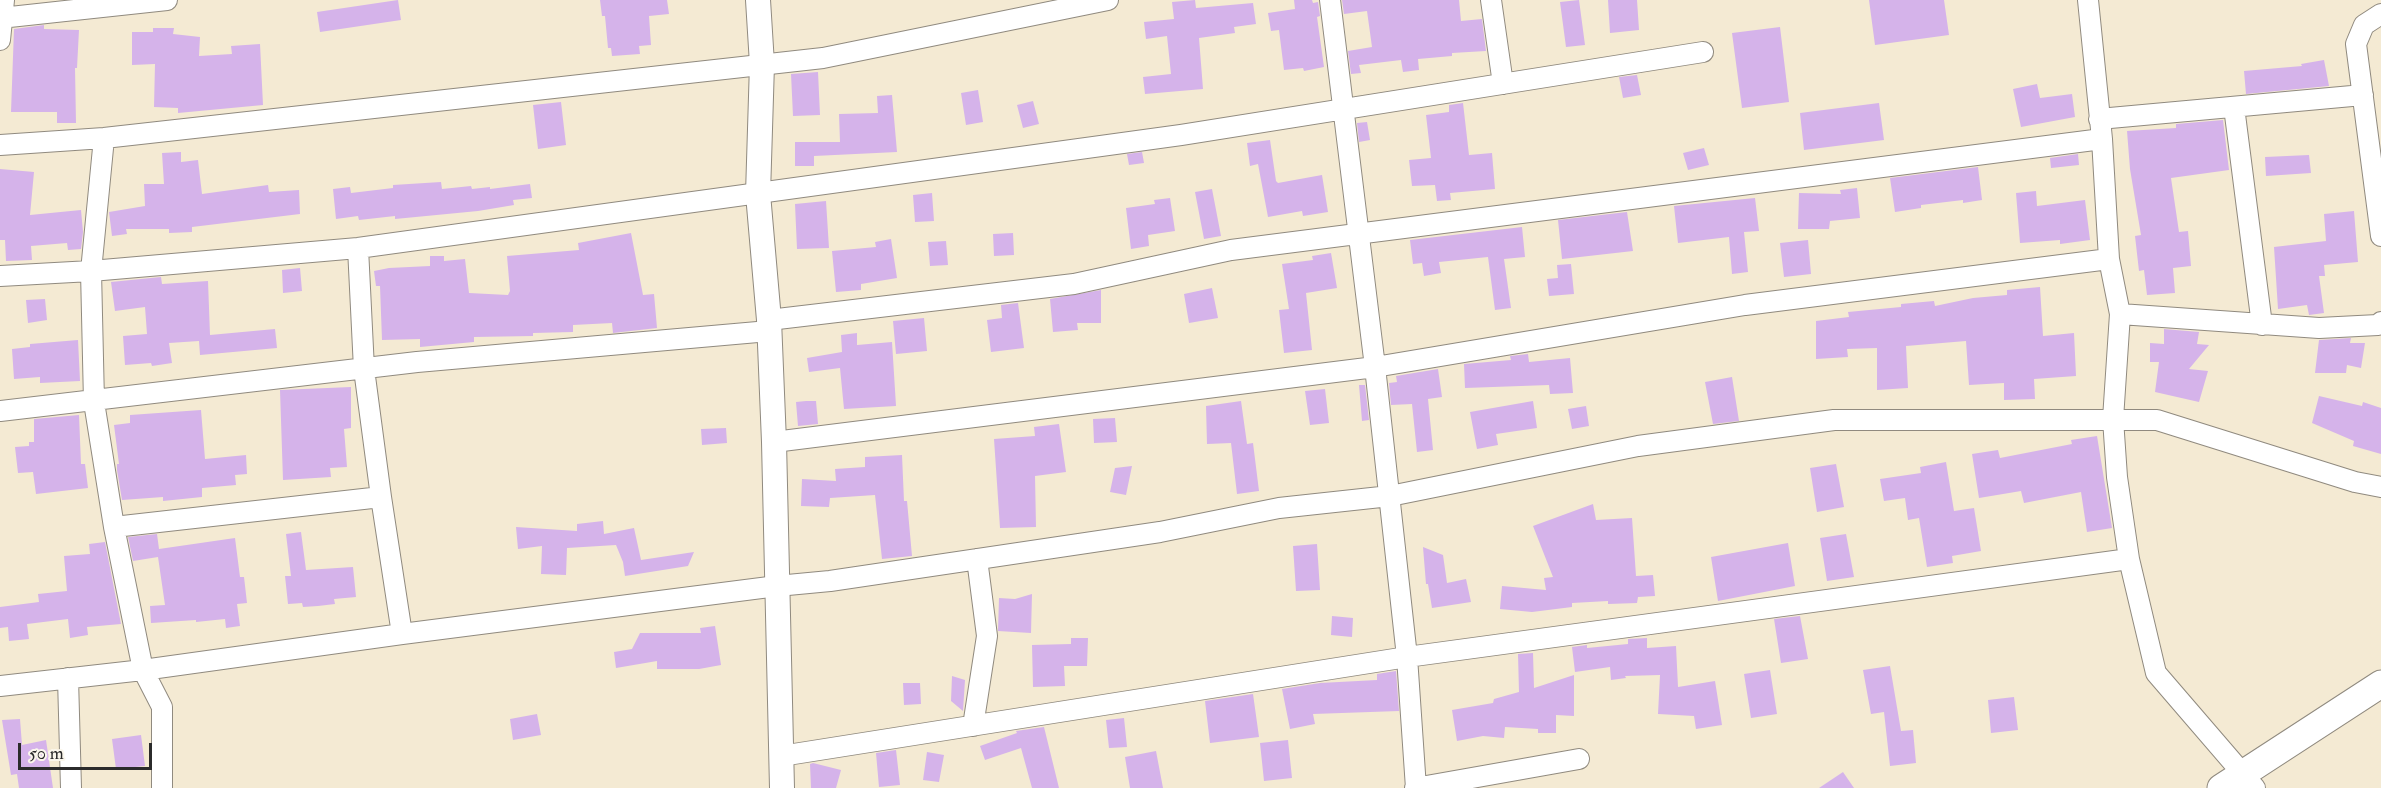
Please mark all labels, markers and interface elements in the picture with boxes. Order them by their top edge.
scale bar [21,731,154,769]
text: 50 m [29,742,64,765]

